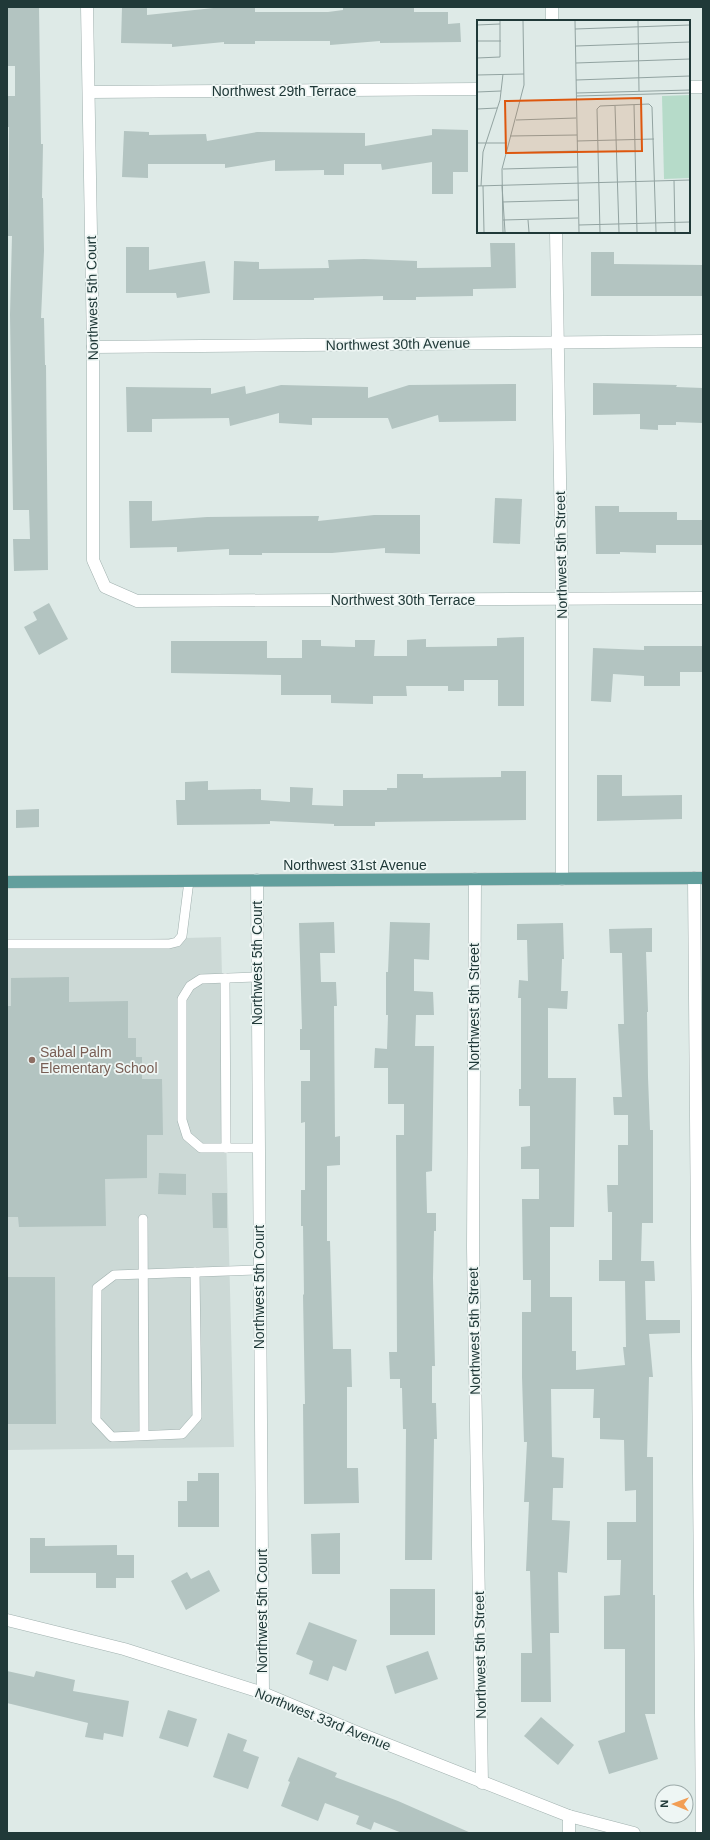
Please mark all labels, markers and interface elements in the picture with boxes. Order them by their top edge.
inset map [477,20,690,233]
street label: Northwest 29th Terrace [212,83,356,99]
street label: Northwest 5th Court [83,236,101,360]
street label: Northwest 30th Avenue [326,335,471,353]
street label: Northwest 5th Street [552,491,570,619]
street label: Northwest 30th Terrace [331,592,475,608]
street label: Northwest 31st Avenue [283,857,427,873]
street label: Northwest 5th Court [249,901,265,1025]
street label: Northwest 5th Street [466,943,482,1071]
place label: Sabal Palm Elementary School [40,1044,158,1076]
marker: Sabal Palm Elementary School [27,1055,37,1065]
street label: Northwest 5th Court [251,1225,267,1349]
street label: Northwest 5th Street [465,1267,483,1395]
street label: Northwest 5th Court [254,1549,270,1673]
street label: Northwest 5th Street [471,1591,489,1719]
street label: Northwest 33rd Avenue [253,1684,394,1754]
north arrow [654,1784,694,1824]
text: N [658,1800,670,1808]

